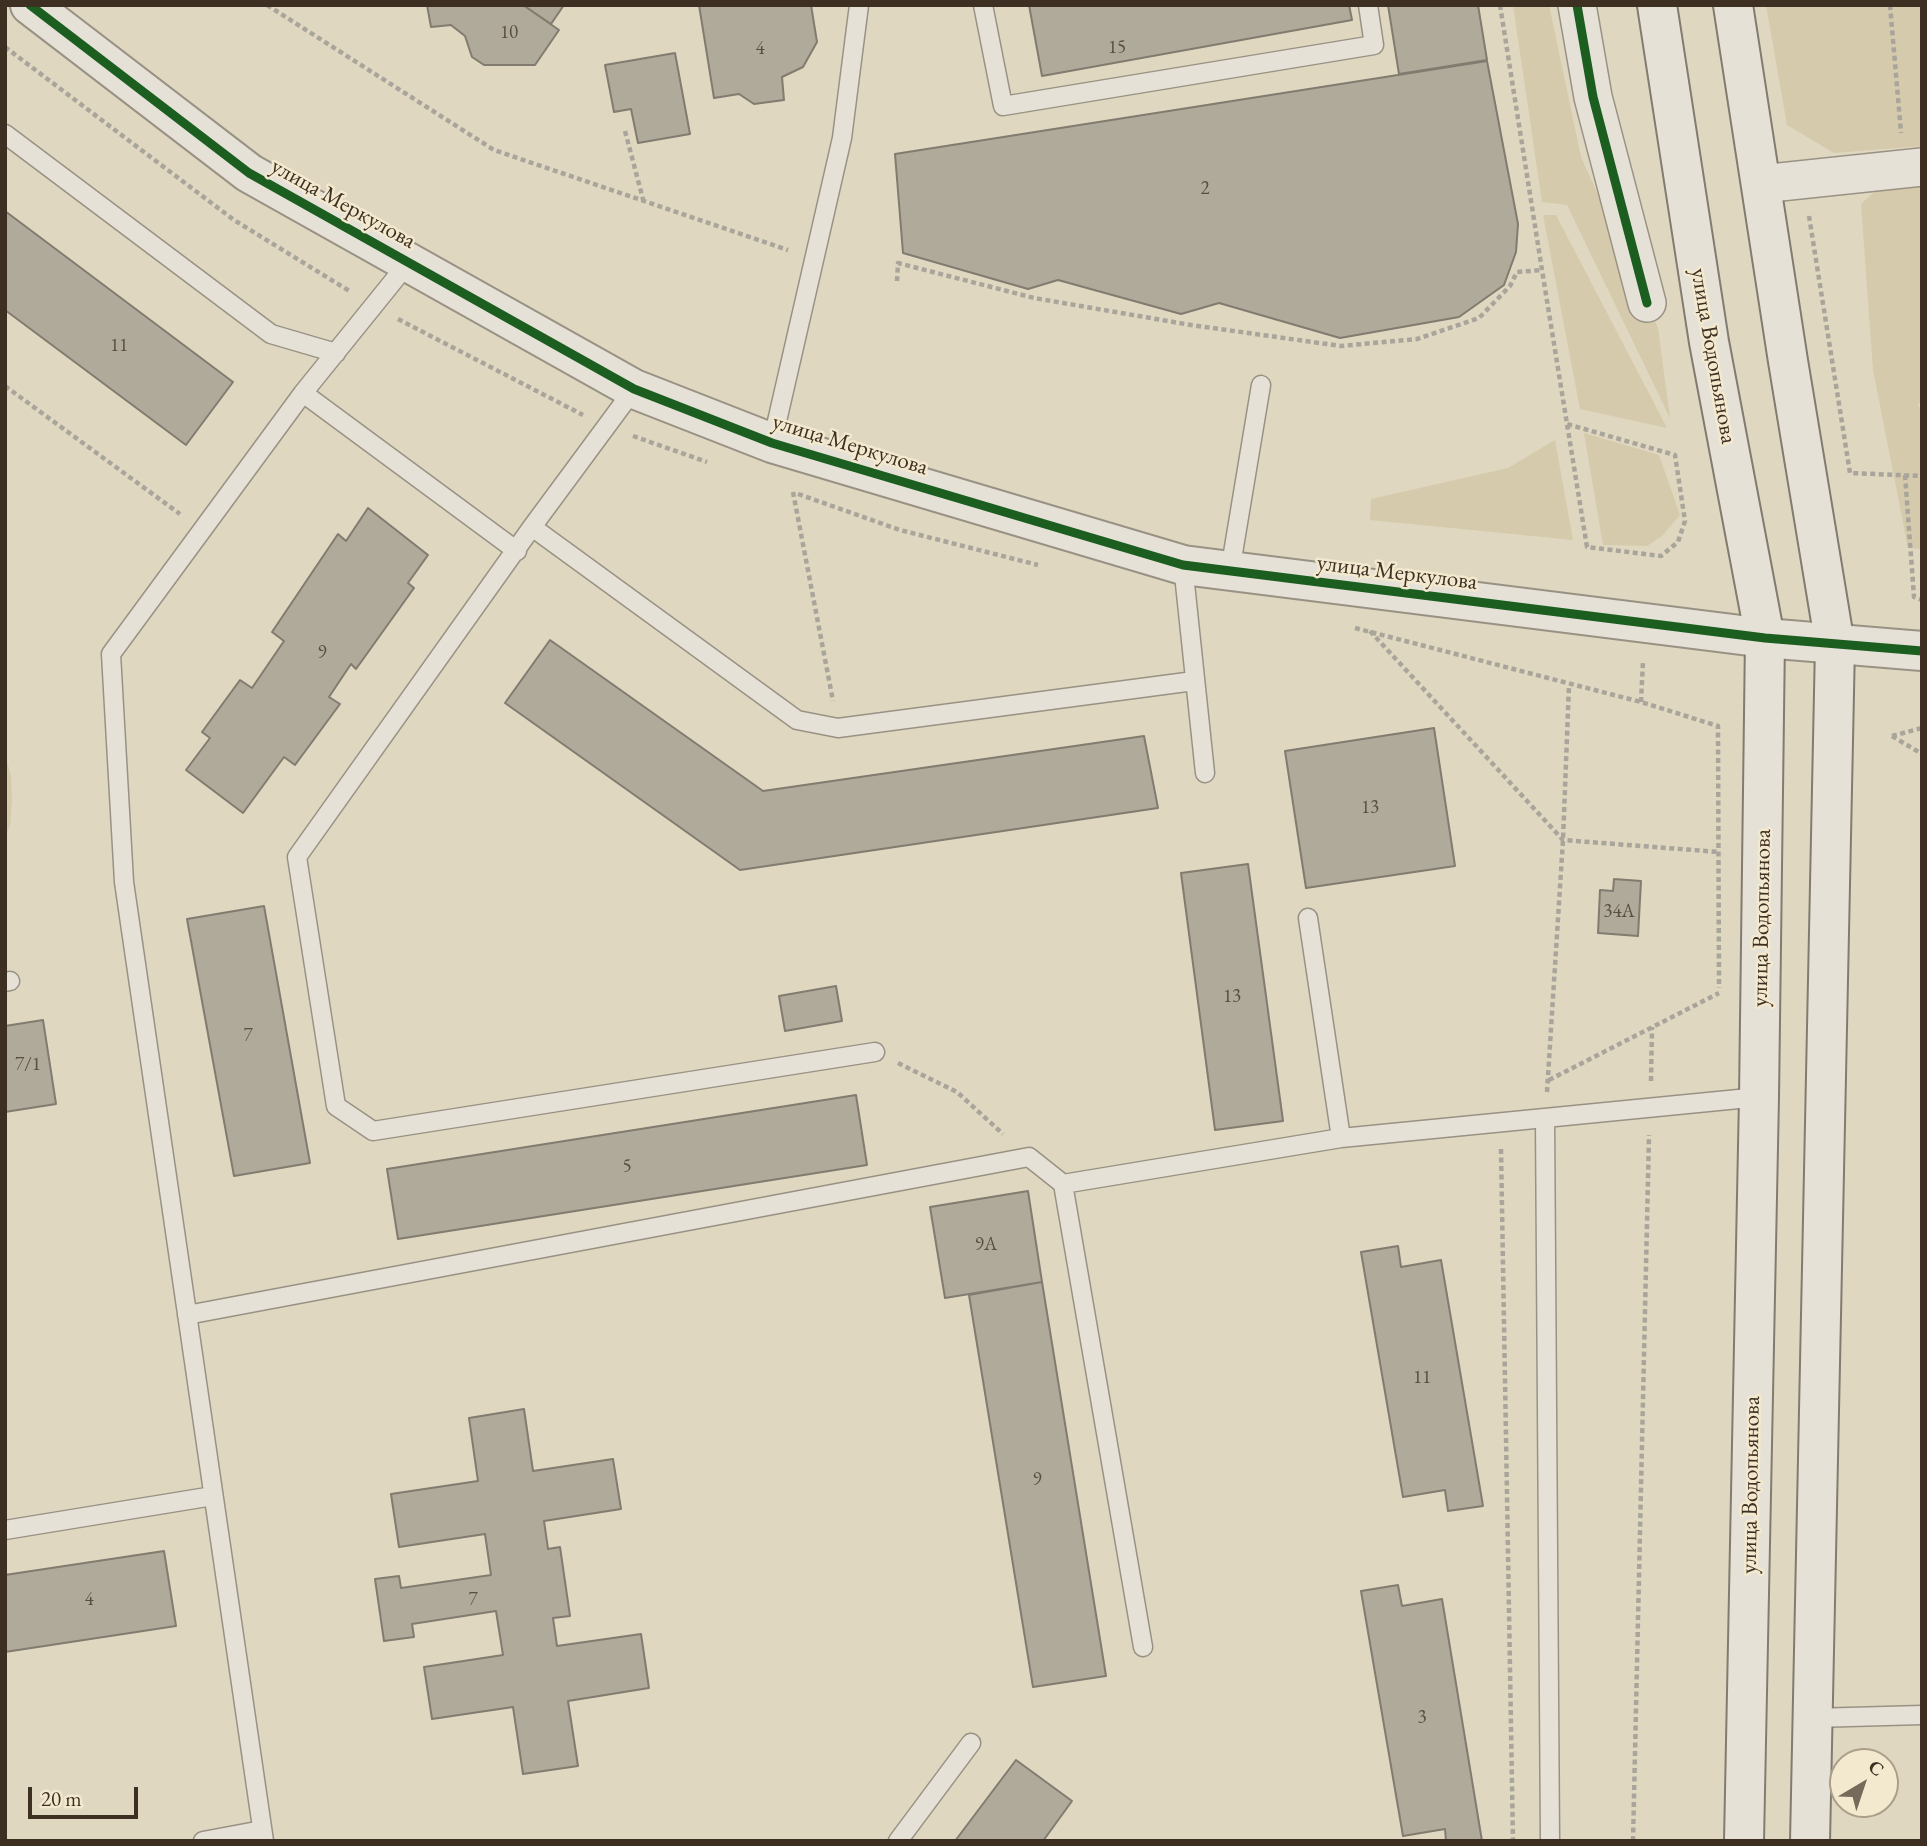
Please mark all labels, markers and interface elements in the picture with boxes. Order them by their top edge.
house number: 10 [500,22,518,44]
house number: 15 [1108,37,1126,59]
house number: 4 [755,38,765,60]
street label: улица Меркулова [266,153,420,255]
house number: 2 [1200,178,1210,200]
street label: улица Водопьянова [1684,266,1742,446]
house number: 11 [110,335,128,357]
street label: улица Меркулова [769,408,931,482]
street label: улица Меркулова [1315,549,1479,597]
house number: 9 [317,642,327,664]
house number: 13 [1361,797,1379,819]
street label: улица Водопьянова [1747,829,1777,1007]
house number: 34А [1603,901,1635,923]
house number: 13 [1223,986,1241,1008]
house number: 7 [243,1025,253,1047]
house number: 7/1 [15,1054,41,1076]
house number: 5 [622,1156,632,1178]
house number: 9А [975,1234,997,1256]
house number: 11 [1413,1367,1431,1389]
street label: улица Водопьянова [1736,1396,1766,1574]
house number: 9 [1032,1469,1042,1491]
house number: 4 [84,1589,94,1611]
house number: 7 [468,1589,478,1611]
house number: 3 [1417,1707,1427,1729]
north arrow [1829,1748,1899,1818]
text: С [1863,1754,1889,1782]
scale bar [32,1772,142,1816]
text: 20 m [41,1785,82,1812]

